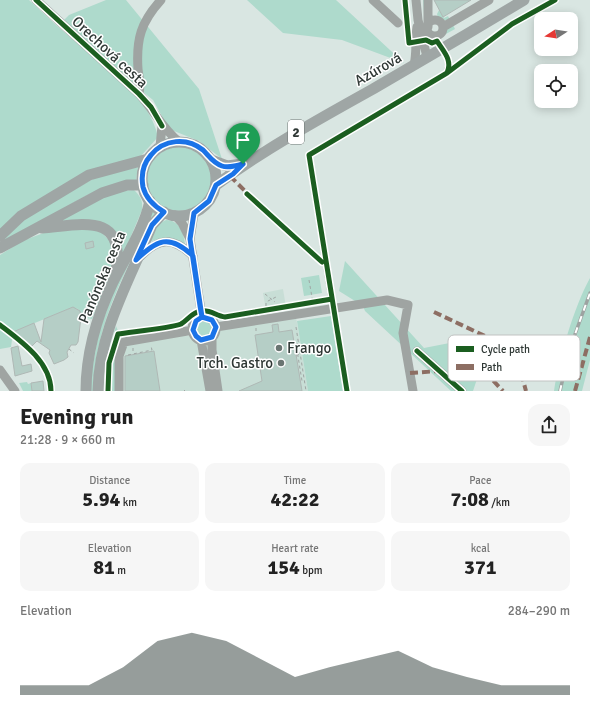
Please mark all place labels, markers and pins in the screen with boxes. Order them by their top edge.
pin [226,123,260,164]
place label: Frango [287,339,332,357]
marker: Frango [274,343,284,353]
place label: Trch. Gastro [197,354,273,372]
marker: Trch. Gastro [276,358,286,368]

